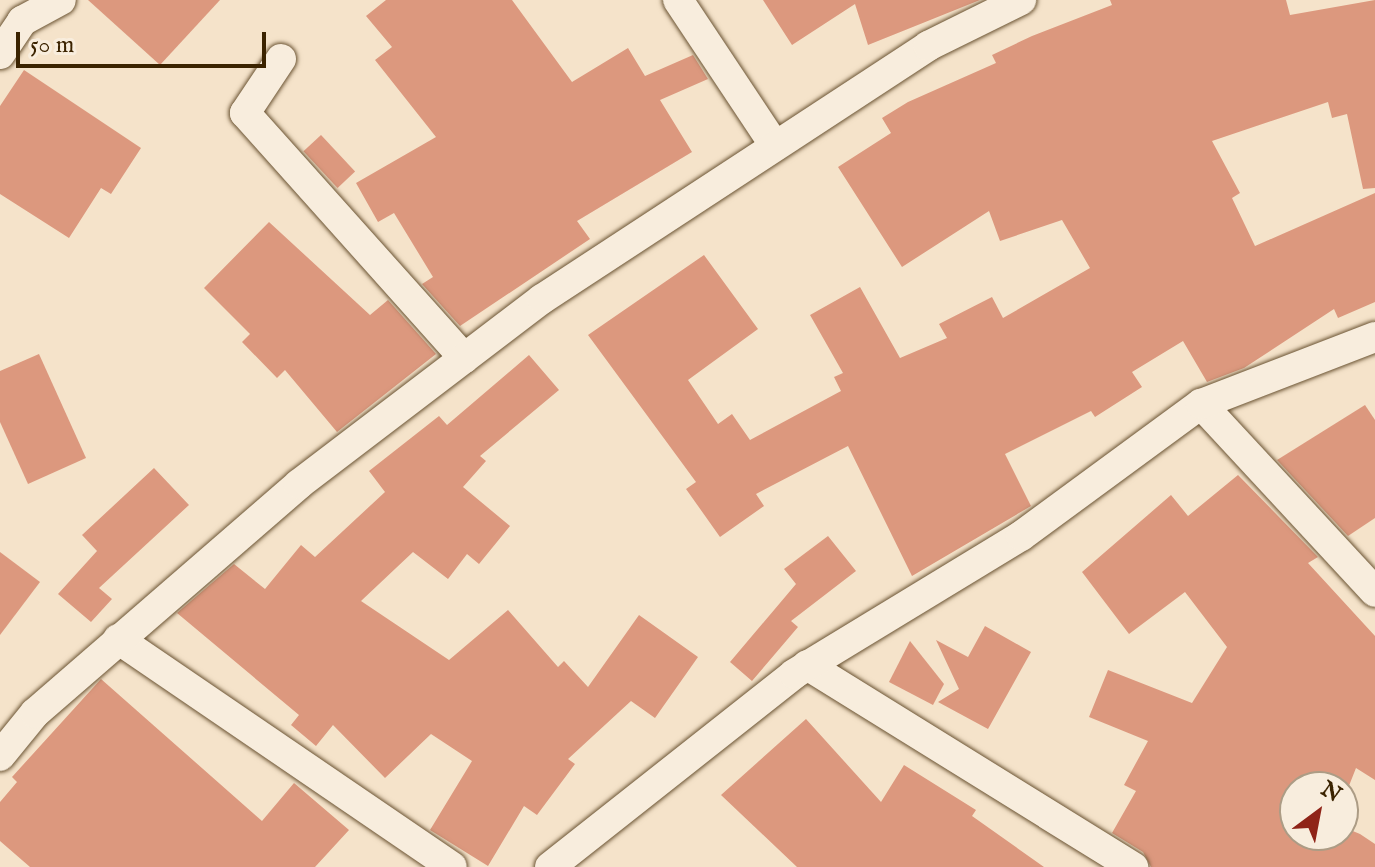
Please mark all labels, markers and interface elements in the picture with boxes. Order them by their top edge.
scale bar [20,16,270,66]
text: 50 m [30,30,74,61]
north arrow [1279,771,1359,851]
text: N [1315,775,1346,809]

